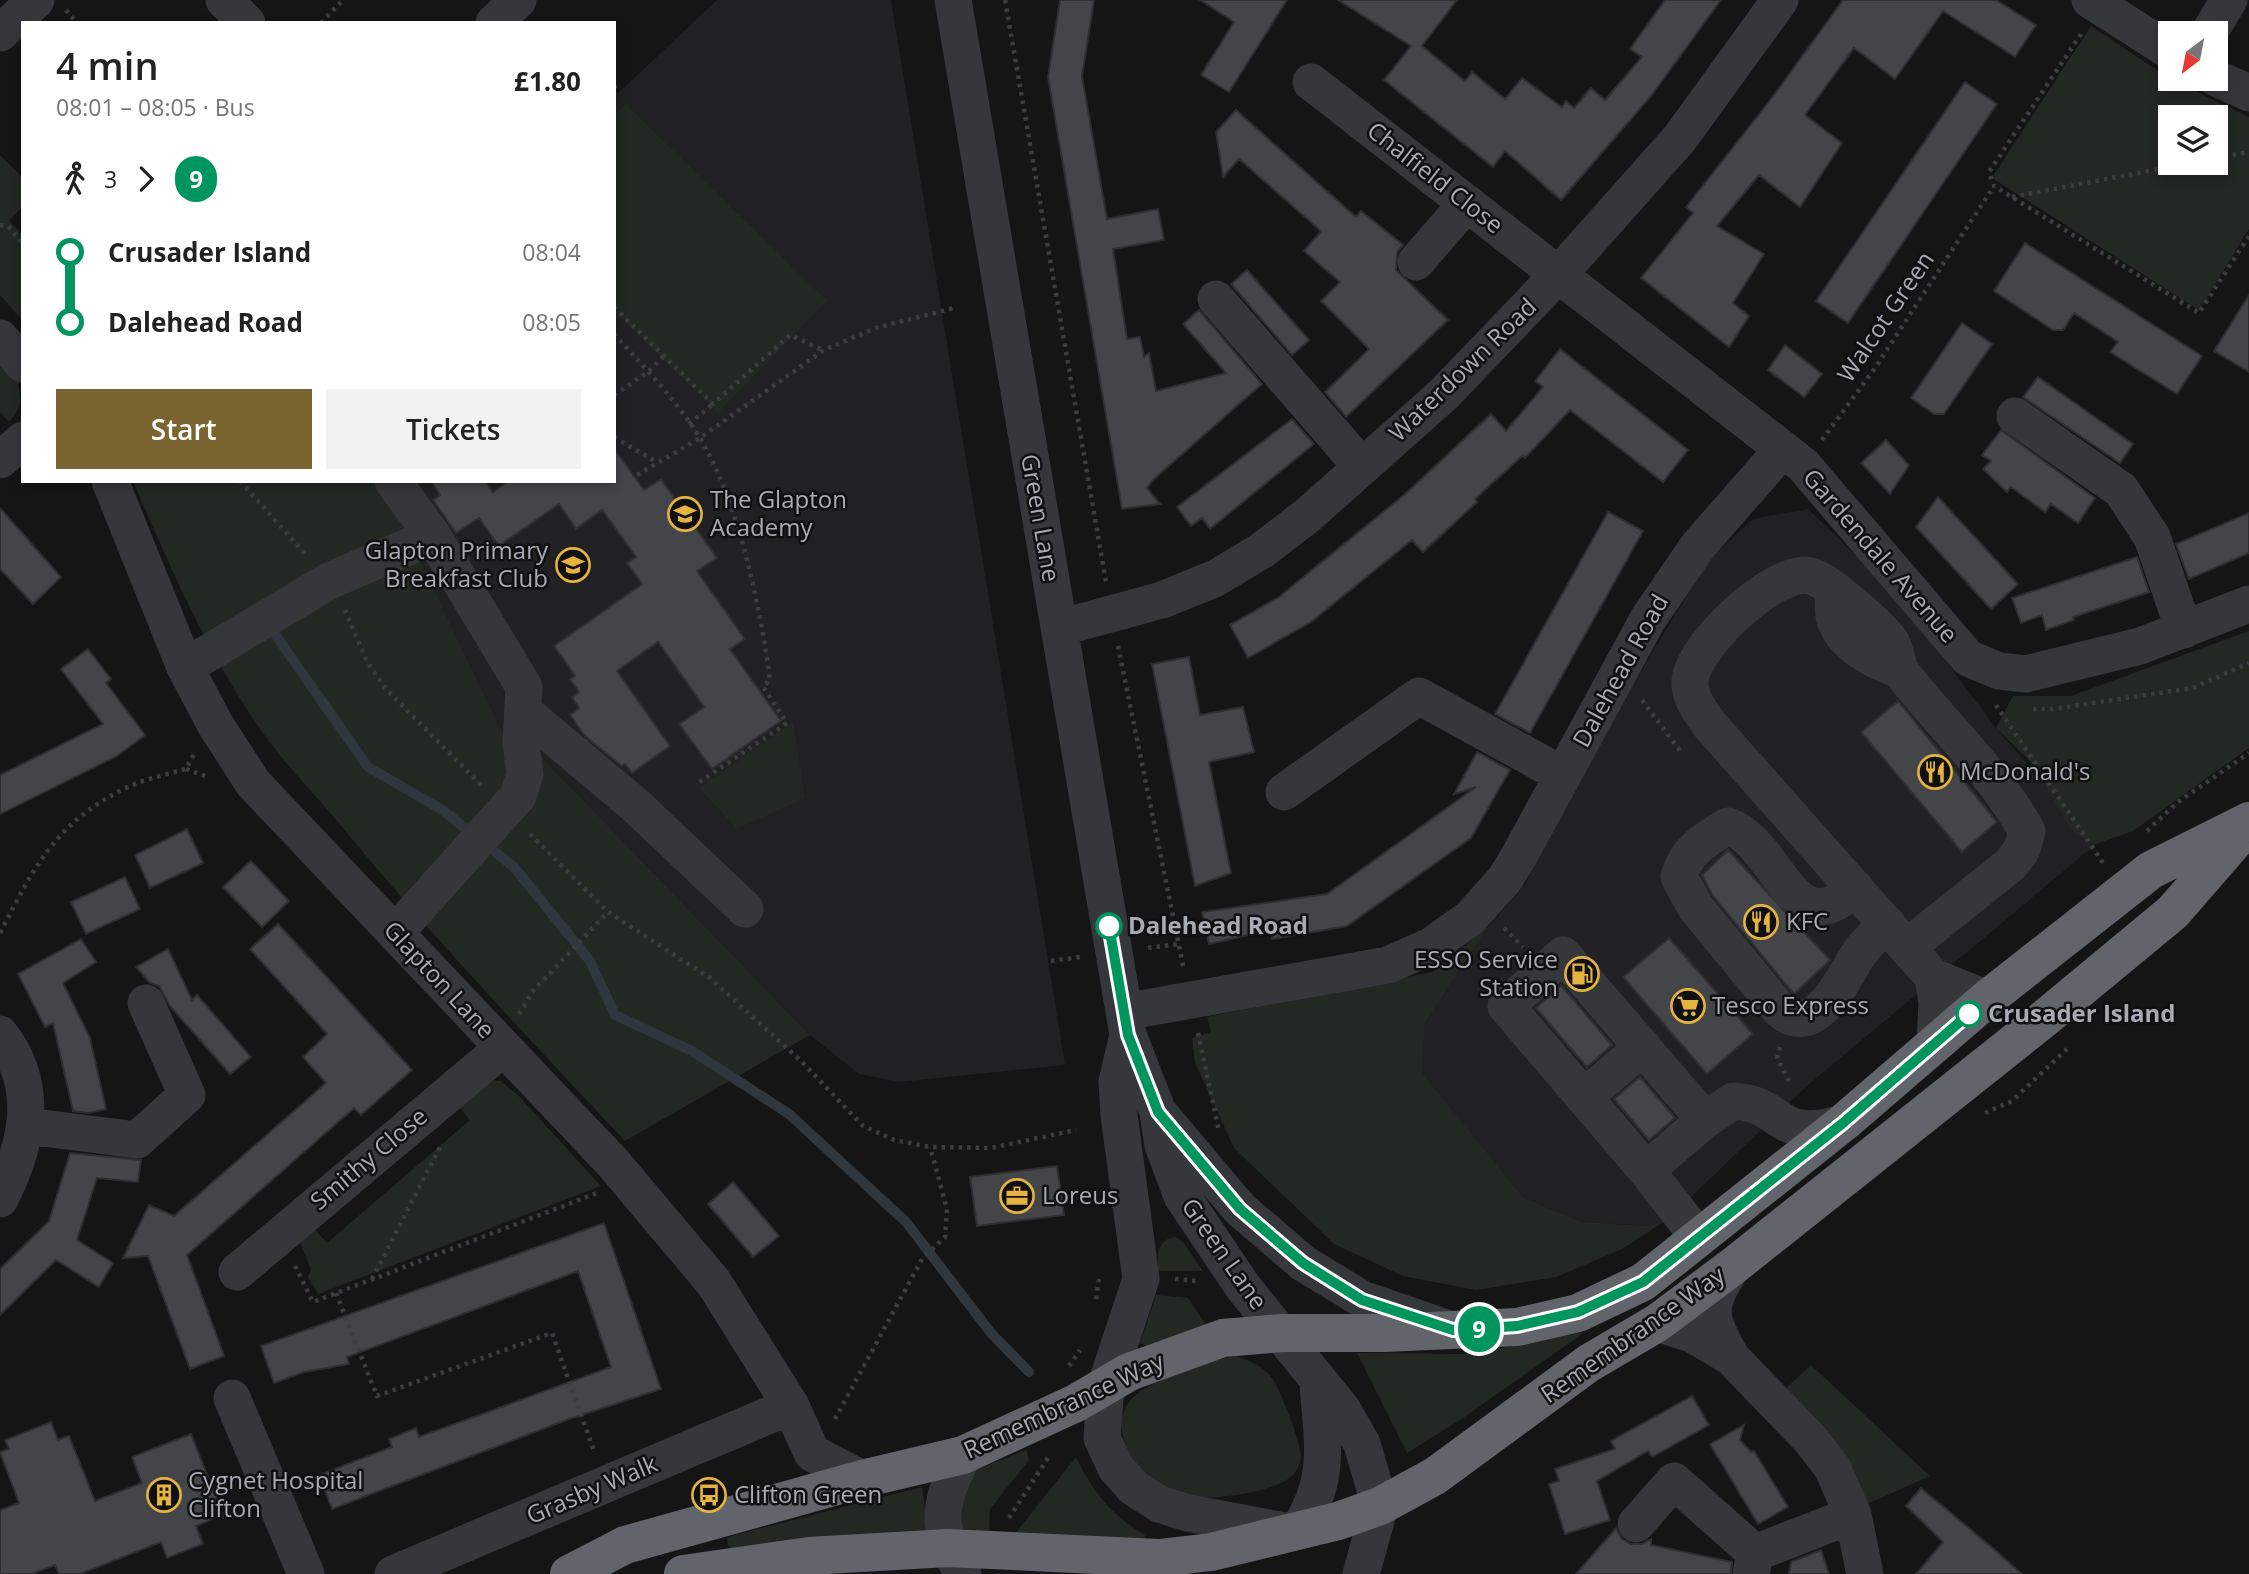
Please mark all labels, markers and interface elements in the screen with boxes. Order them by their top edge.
north arrow [2158,21,2228,91]
map controls [2158,21,2228,175]
text: 4 min [56,39,159,91]
text: £1.80 [514,63,581,99]
text: 08:01 – 08:05 · Bus [56,91,255,123]
button: layers [2158,105,2228,175]
street label: Chalfield Close [1361,113,1511,240]
icon: walk [56,160,94,198]
icon: forward [127,160,165,198]
text: 9 [189,162,203,195]
text: 3 [104,163,117,195]
text: Crusader Island [108,234,311,270]
text: 08:04 [522,236,581,268]
street label: Walcot Green [1829,244,1941,388]
street label: Waterdown Road [1381,290,1543,448]
text: Dalehead Road [108,304,303,340]
text: 08:05 [522,306,581,338]
button: Start [56,389,312,469]
button: Tickets [326,389,581,469]
street label: Green Lane [1014,451,1069,584]
street label: Gardendale Avenue [1796,461,1966,649]
place label: The Glapton Academy [710,482,847,543]
school or university icon: The Glapton Academy [666,495,704,533]
place label: Glapton Primary Breakfast Club [365,533,549,594]
school or university icon: Glapton Primary Breakfast Club [554,546,592,584]
street label: Dalehead Road [1564,588,1675,753]
restaurant icon: McDonald's [1916,753,1954,791]
place label: McDonald's [1960,754,2090,787]
restaurant icon: KFC [1742,903,1780,941]
place label: KFC [1786,904,1828,937]
place label: Dalehead Road [1128,908,1308,941]
street label: Glapton Lane [377,913,503,1045]
marker: Dalehead Road [1096,913,1122,939]
place label: ESSO Service Station [1414,942,1558,1003]
fuel station icon: ESSO Service Station [1563,955,1601,993]
supermarket icon: Tesco Express [1669,987,1707,1025]
place label: Tesco Express [1712,988,1869,1021]
place label: Crusader Island [1988,996,2176,1029]
marker: Crusader Island [1956,1001,1982,1027]
street label: Smithy Close [302,1099,434,1217]
office icon: Loreus [998,1177,1036,1215]
place label: Loreus [1042,1178,1118,1211]
street label: Green Lane [1175,1191,1276,1316]
street label: Remembrance Way [1534,1257,1731,1410]
line badge: 9 [1456,1306,1502,1352]
text: 9 [1472,1312,1486,1345]
street label: Remembrance Way [958,1343,1170,1466]
street label: Grasby Walk [521,1446,662,1531]
place label: Cygnet Hospital Clifton [188,1463,363,1524]
building icon: Cygnet Hospital Clifton [145,1476,183,1514]
bus stop icon: Clifton Green [690,1476,728,1514]
place label: Clifton Green [734,1477,882,1510]

